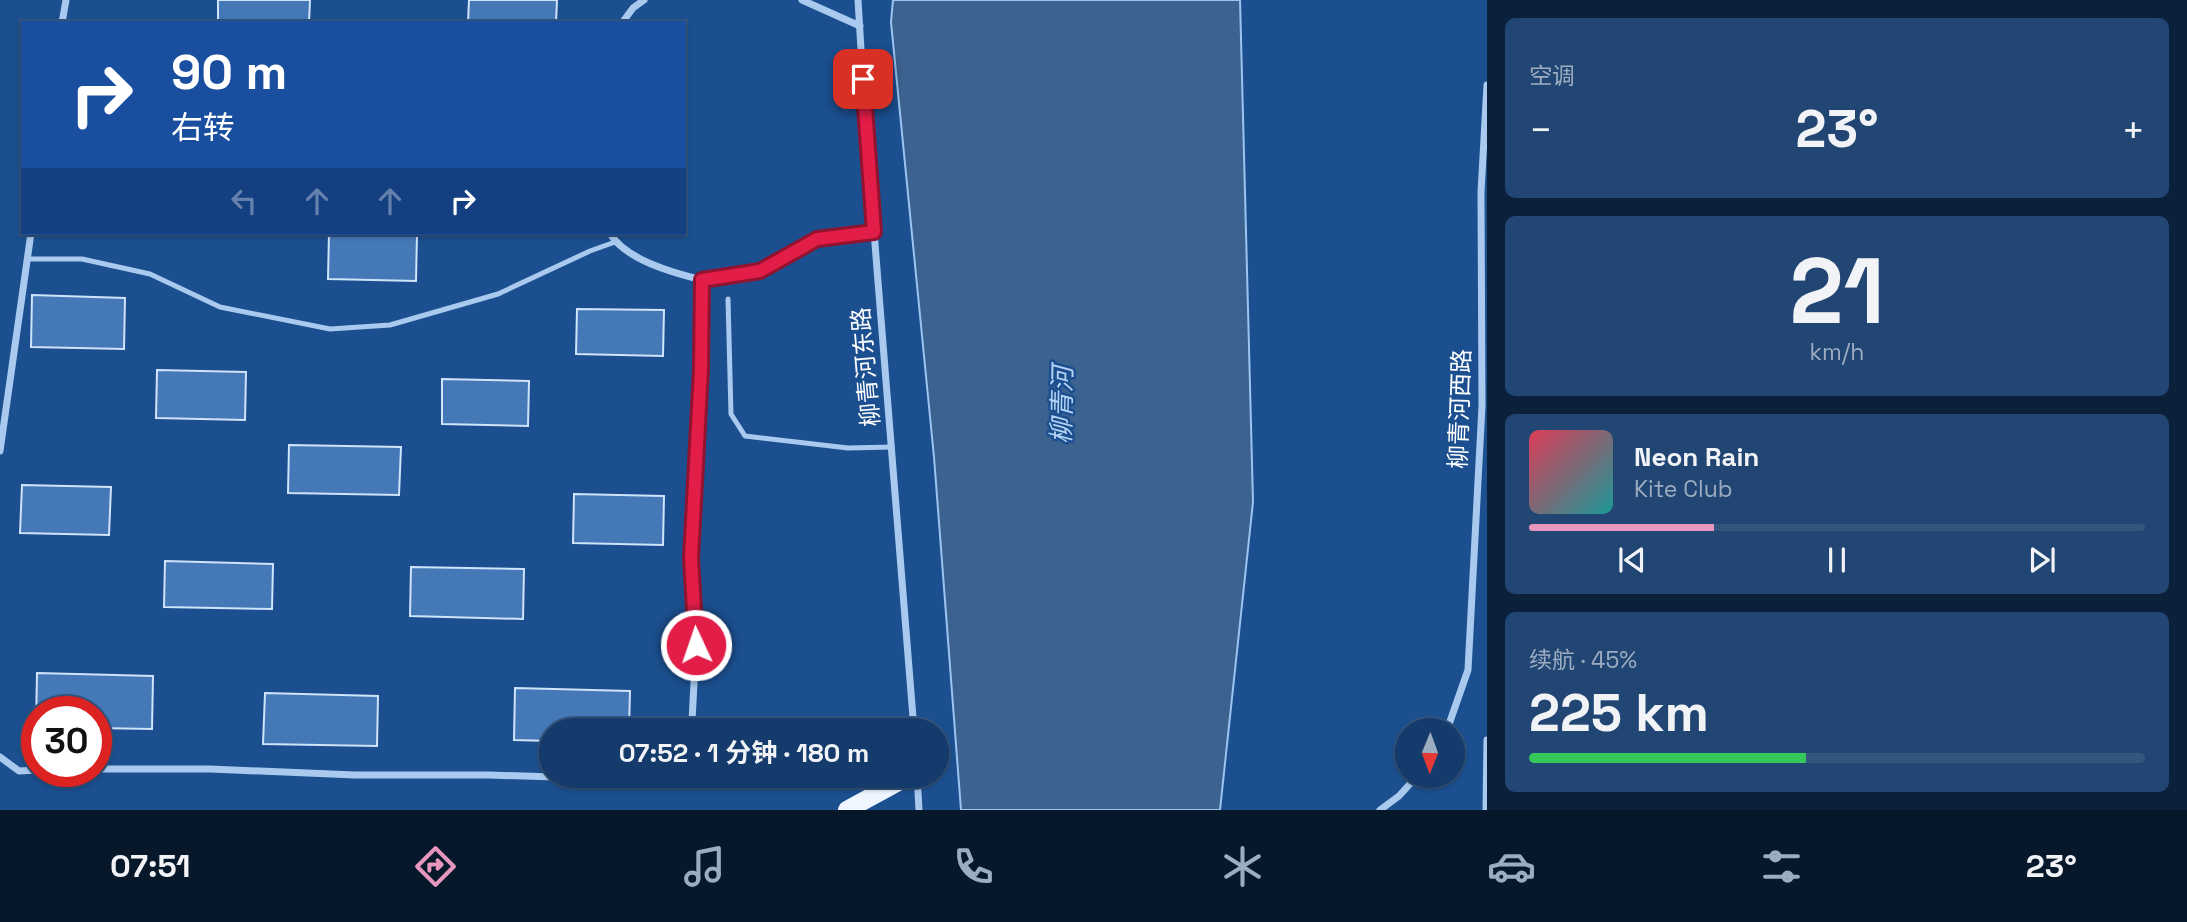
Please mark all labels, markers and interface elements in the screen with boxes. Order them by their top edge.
text: 90 m [171,41,287,103]
icon: right [56,49,147,140]
pin [833,49,893,109]
icon: arrive [844,60,882,98]
text: 空调 [1529,61,1575,91]
text: 23° [1796,96,1879,162]
text: − [1529,106,1553,154]
text: + [2121,106,2145,154]
text: 右转 [171,108,235,148]
icon: left [225,182,263,220]
icon: ahead [298,182,336,220]
icon: ahead [371,182,409,220]
icon: right [444,182,482,220]
text: 21 [1789,233,1885,350]
street label: 柳青河东路 [845,306,886,428]
text: km/h [1810,337,1864,367]
street label: 柳青河西路 [1442,348,1477,469]
water label: 柳青河 [1044,361,1080,444]
text: Neon Rain [1634,440,1759,474]
text: Kite Club [1634,474,1733,504]
icon: previous [1613,541,1651,579]
icon: pause [1818,541,1856,579]
icon: next [2023,541,2061,579]
position arrow [659,608,733,682]
text: 续航 · 45% [1529,645,1637,675]
text: 225 km [1529,680,1709,746]
speed limit sign: 30 [21,696,112,787]
north arrow [1395,718,1465,788]
map controls [1395,718,1465,788]
text: 07:52 · 1 分钟 · 180 m [619,736,869,770]
icon: directions [411,842,460,891]
icon: music [680,842,729,891]
icon: phone [949,842,998,891]
icon: climate [1218,842,1267,891]
icon: car [1487,842,1536,891]
icon: filters [1757,842,1806,891]
text: 07:51 [110,846,191,886]
text: 23° [2026,846,2077,886]

